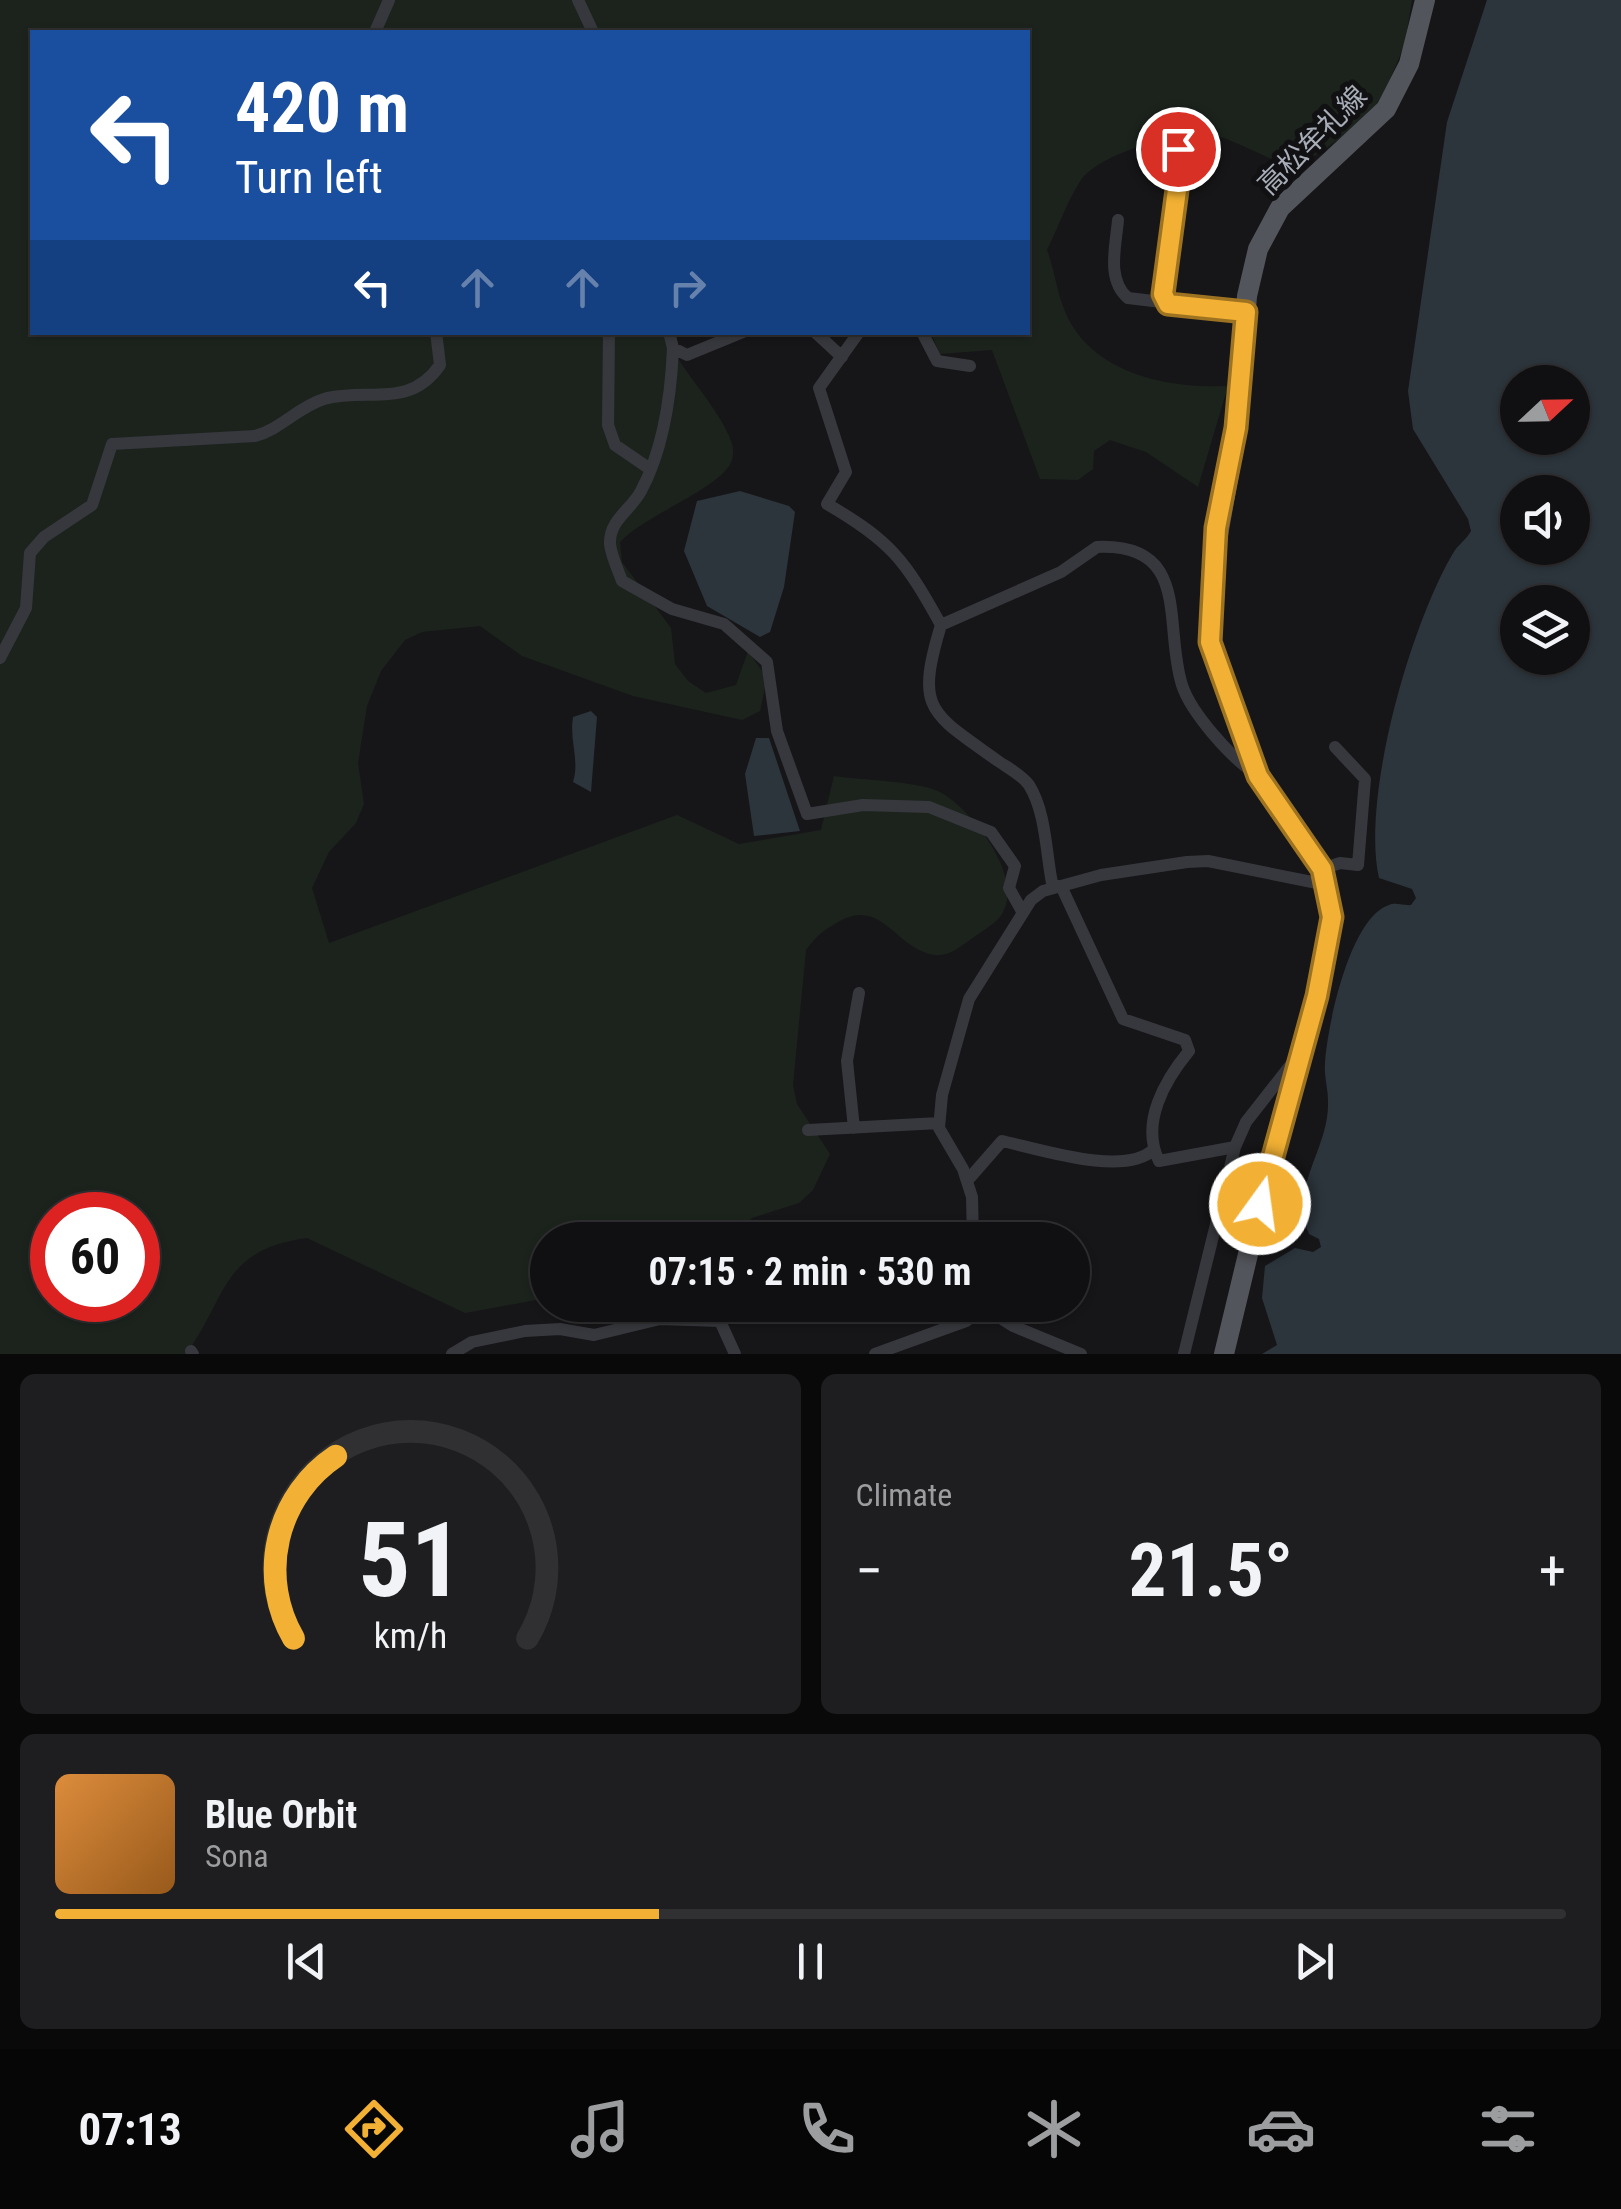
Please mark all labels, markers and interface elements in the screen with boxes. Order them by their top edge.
text: 420 m [235,67,409,149]
icon: left [70,70,200,200]
street label: 高松牟礼線 [1251,79,1374,202]
pin [1136,107,1221,192]
icon: arrive [1151,122,1206,177]
text: Turn left [235,151,383,204]
icon: left [345,260,400,315]
icon: ahead [450,260,505,315]
icon: ahead [555,260,610,315]
icon: right [660,260,715,315]
north arrow [1500,365,1590,455]
map controls [1500,365,1590,675]
button: sound [1500,475,1590,565]
button: layers [1500,585,1590,675]
position arrow [1208,1152,1312,1256]
speed limit sign: 60 [30,1192,160,1322]
text: 07:15 · 2 min · 530 m [649,1250,971,1294]
text: Climate [856,1476,952,1514]
text: 51 [358,1500,463,1621]
text: 21.5° [1129,1526,1293,1614]
text: − [856,1539,883,1603]
text: + [1539,1539,1566,1603]
text: km/h [373,1615,447,1657]
text: Blue Orbit [205,1793,357,1837]
text: Sona [205,1837,268,1875]
icon: previous [279,1934,334,1989]
icon: pause [783,1934,838,1989]
icon: next [1287,1934,1342,1989]
icon: directions [339,2094,409,2164]
icon: music [565,2094,635,2164]
icon: phone [792,2094,862,2164]
icon: climate [1019,2094,1089,2164]
icon: car [1246,2094,1316,2164]
icon: filters [1473,2094,1543,2164]
text: 07:13 [78,2103,182,2156]

